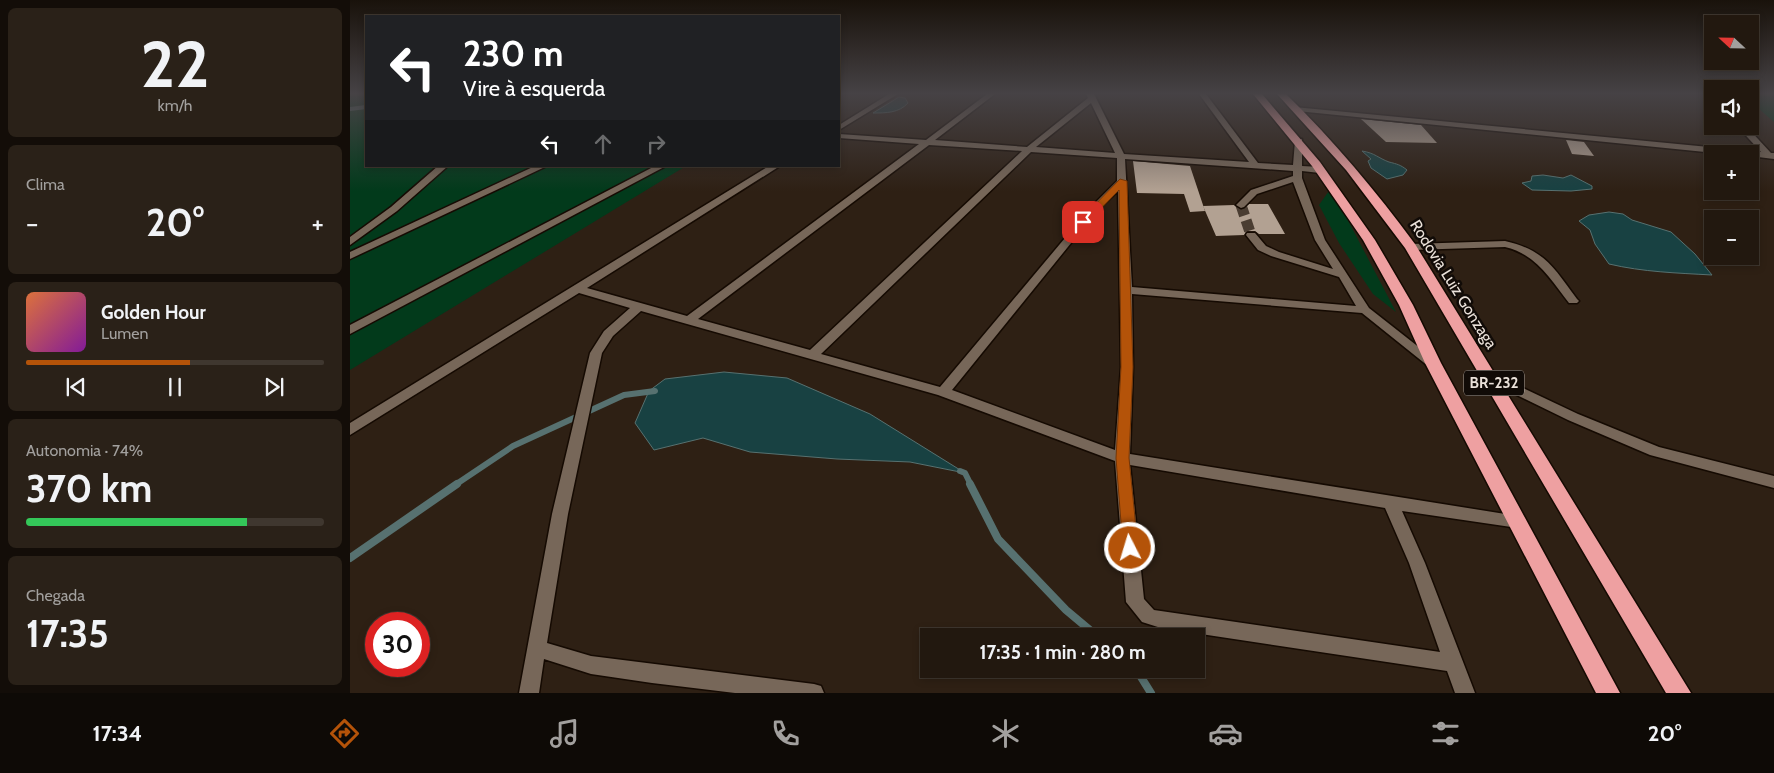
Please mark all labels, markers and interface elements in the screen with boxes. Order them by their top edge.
north arrow [1704,15,1759,70]
map controls [1704,15,1759,265]
text: 22 [141,24,209,103]
text: 230 m [463,32,563,75]
icon: left [380,35,445,100]
text: Vire à esquerda [463,75,605,102]
button: sound [1704,80,1759,135]
text: km/h [157,96,193,115]
icon: left [536,130,564,158]
icon: ahead [589,130,617,158]
icon: right [642,130,670,158]
button: + [1704,145,1759,200]
text: Clima [26,175,65,194]
text: 20° [146,199,204,246]
pin [1062,201,1104,243]
text: − [26,206,38,240]
text: + [312,206,324,240]
icon: arrive [1069,208,1097,236]
button: − [1704,210,1759,265]
street label: Rodovia Luiz Gonzaga [1406,216,1501,352]
text: Golden Hour [101,301,206,324]
text: Lumen [101,324,148,343]
road number: BR-232 [1464,370,1524,396]
icon: previous [62,373,90,401]
icon: pause [161,373,189,401]
icon: next [260,373,288,401]
text: Autonomia · 74% [26,441,143,460]
text: 370 km [26,465,152,512]
position arrow [1103,521,1155,573]
text: Chegada [26,586,85,605]
text: 17:35 [26,610,109,657]
speed limit sign: 30 [365,612,430,677]
text: 17:35 · 1 min · 280 m [980,641,1145,664]
icon: directions [327,716,362,751]
icon: music [547,716,582,751]
icon: phone [768,716,803,751]
icon: climate [988,716,1023,751]
icon: car [1208,716,1243,751]
icon: filters [1428,716,1463,751]
text: 17:34 [93,720,142,747]
text: 20° [1648,720,1681,747]

